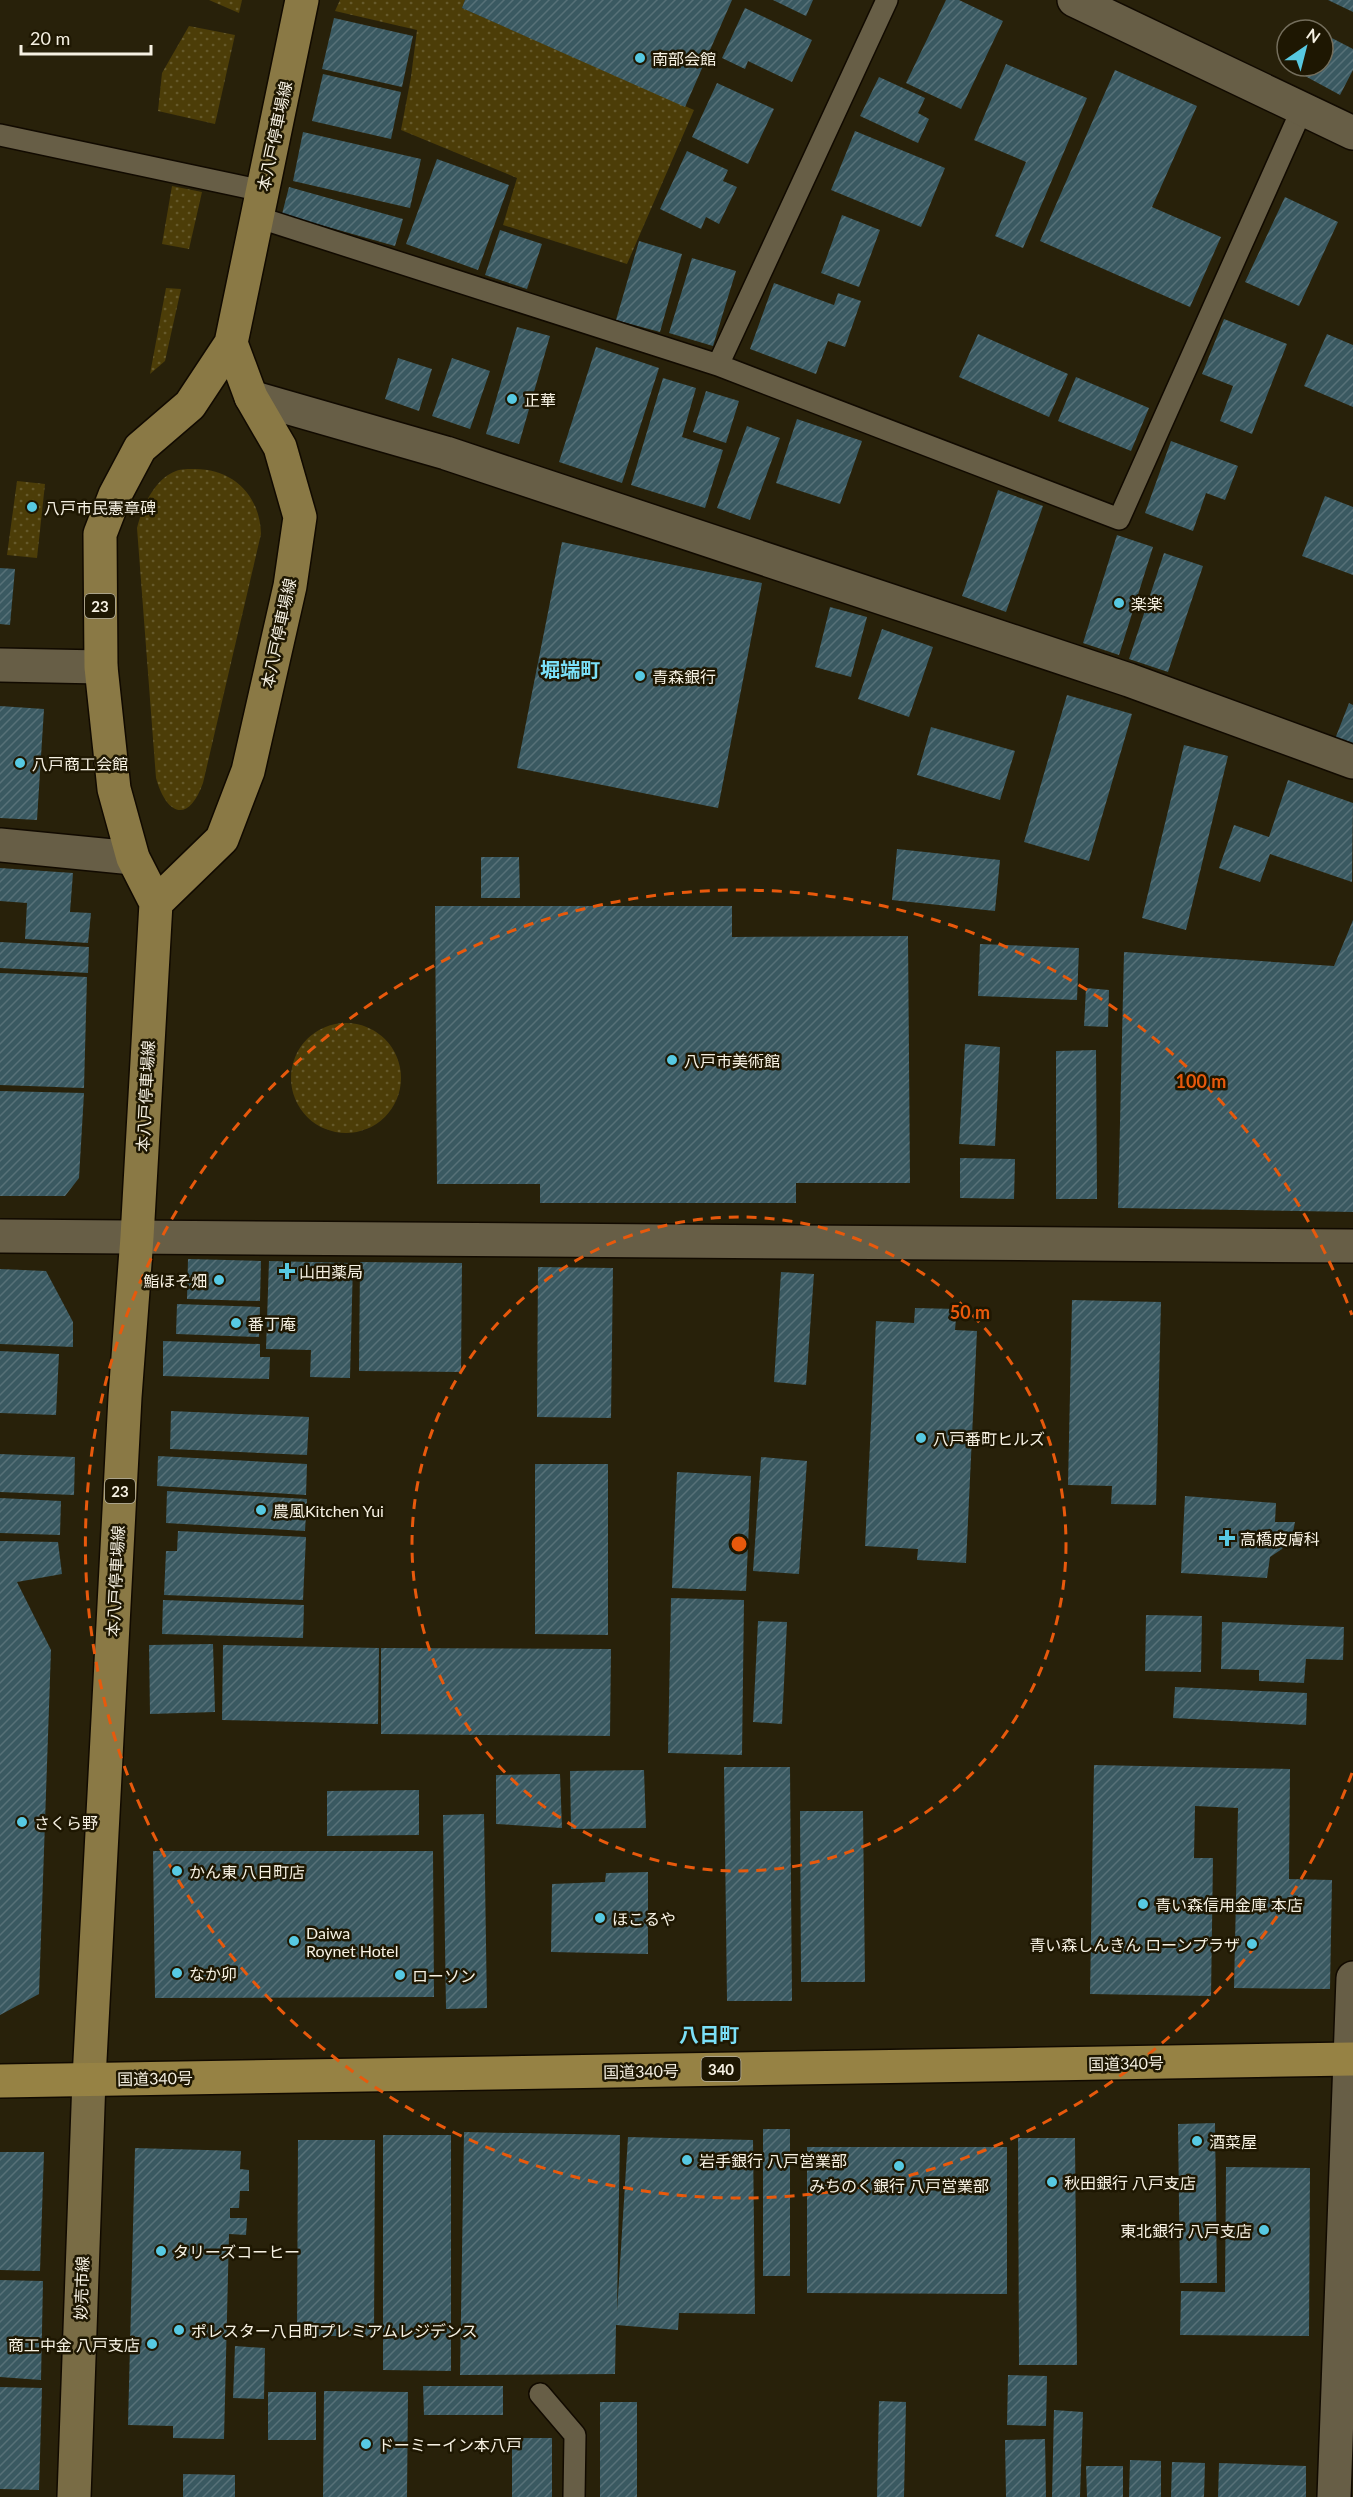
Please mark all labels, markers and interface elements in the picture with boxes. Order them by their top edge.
scale bar [21,18,152,56]
north arrow [1275,18,1335,78]
text: N [1303,24,1324,47]
text: 20 m [30,27,70,49]
place label: 南部会館 [652,49,716,68]
marker: 南部会館 [633,51,647,65]
street label: 本八戸停車場線 [253,79,295,193]
place label: 正華 [524,390,556,409]
marker: 正華 [505,392,519,406]
place label: 八戸市民憲章碑 [44,498,156,517]
marker: 八戸市民憲章碑 [25,500,39,514]
street label: 本八戸停車場線 [257,576,299,690]
road number: 23 [85,594,115,618]
place label: 楽楽 [1131,594,1163,613]
marker: 楽楽 [1112,596,1126,610]
district label: 堀端町 [540,657,600,681]
place label: 青森銀行 [652,667,716,686]
marker: 青森銀行 [633,669,647,683]
place label: 八戸商工会館 [32,754,128,773]
marker: 八戸商工会館 [13,756,27,770]
street label: 本八戸停車場線 [133,1040,157,1152]
place label: 八戸市美術館 [684,1051,780,1070]
marker: 八戸市美術館 [665,1053,679,1067]
text: 100 m [1176,1070,1226,1092]
place label: 山田薬局 [299,1262,363,1281]
marker: 山田薬局 [280,1264,294,1278]
place label: 鮨ほそ畑 [143,1271,207,1290]
marker: 鮨ほそ畑 [212,1273,226,1287]
text: 50 m [950,1301,990,1323]
place label: 番丁庵 [248,1314,296,1333]
marker: 番丁庵 [229,1316,243,1330]
place label: 八戸番町ヒルズ [933,1429,1045,1448]
marker: 八戸番町ヒルズ [914,1431,928,1445]
road number: 23 [105,1479,135,1503]
place label: 農風Kitchen Yui [273,1501,384,1520]
marker: 農風Kitchen Yui [254,1503,268,1517]
street label: 本八戸停車場線 [103,1525,127,1637]
marker: 高橋皮膚科 [1218,1529,1236,1547]
place label: 高橋皮膚科 [1240,1529,1320,1548]
centre of rings [729,1534,749,1554]
place label: さくら野 [34,1813,98,1832]
marker: さくら野 [15,1815,29,1829]
place label: かん東 八日町店 [189,1862,305,1881]
marker: かん東 八日町店 [170,1864,184,1878]
place label: 青い森信用金庫 本店 [1155,1895,1303,1914]
marker: 青い森信用金庫 本店 [1136,1897,1150,1911]
place label: ほこるや [612,1909,676,1928]
marker: ほこるや [593,1911,607,1925]
place label: Daiwa Roynet Hotel [306,1923,399,1960]
marker: Daiwa Roynet Hotel [287,1934,301,1948]
place label: 青い森しんきん ローンプラザ [1029,1935,1240,1954]
marker: 青い森しんきん ローンプラザ [1245,1937,1259,1951]
place label: なか卯 [189,1964,237,1983]
marker: なか卯 [170,1966,184,1980]
place label: ローソン [412,1966,476,1985]
marker: ローソン [393,1968,407,1982]
district label: 八日町 [679,2022,739,2046]
street label: 国道340号 [1088,2053,1164,2073]
road number: 340 [702,2057,740,2081]
street label: 国道340号 [603,2061,679,2081]
street label: 国道340号 [117,2068,193,2088]
place label: 酒菜屋 [1209,2132,1257,2151]
marker: 酒菜屋 [1190,2134,1204,2148]
place label: 岩手銀行 八戸営業部 [699,2151,847,2170]
marker: 岩手銀行 八戸営業部 [680,2153,694,2167]
marker: みちのく銀行 八戸営業部 [892,2159,906,2173]
place label: 秋田銀行 八戸支店 [1064,2173,1196,2192]
marker: 秋田銀行 八戸支店 [1045,2175,1059,2189]
place label: みちのく銀行 八戸営業部 [809,2176,989,2195]
place label: 東北銀行 八戸支店 [1120,2221,1252,2240]
marker: 東北銀行 八戸支店 [1257,2223,1271,2237]
place label: タリーズコーヒー [173,2242,300,2261]
marker: タリーズコーヒー [154,2244,168,2258]
street label: 妙売市線 [70,2256,92,2320]
place label: ポレスター八日町プレミアムレジデンス [191,2321,478,2340]
marker: ポレスター八日町プレミアムレジデンス [172,2323,186,2337]
place label: 商工中金 八戸支店 [8,2335,140,2354]
marker: 商工中金 八戸支店 [145,2337,159,2351]
place label: ドーミーイン本八戸 [378,2435,522,2454]
marker: ドーミーイン本八戸 [359,2437,373,2451]

